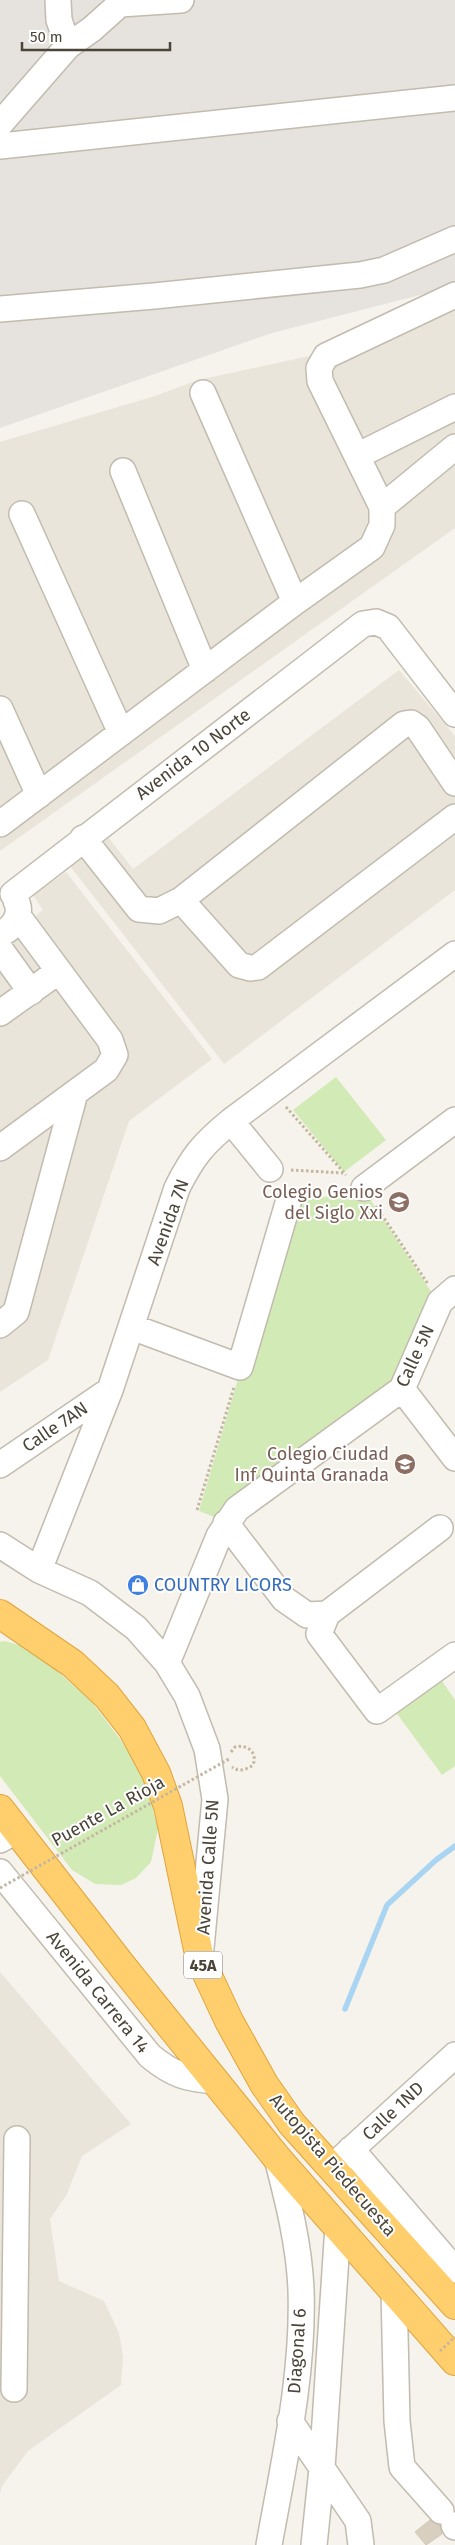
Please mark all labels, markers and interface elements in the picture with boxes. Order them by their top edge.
scale bar [22,20,170,52]
text: 50 m [30,28,63,46]
street label: Avenida 10 Norte [131,704,255,804]
street label: Avenida 7N [142,1176,194,1268]
place label: Colegio Genios del Siglo Xxi [262,1181,383,1224]
school or university icon: Colegio Genios del Siglo Xxi [387,1190,411,1214]
street label: Calle 5N [391,1321,439,1391]
street label: Calle 7AN [18,1397,92,1457]
place label: Colegio Ciudad Inf Quinta Granada [235,1443,389,1486]
school or university icon: Colegio Ciudad Inf Quinta Granada [393,1452,417,1476]
shop icon: COUNTRY LICORS [126,1573,150,1597]
place label: COUNTRY LICORS [154,1574,292,1596]
street label: Puente La Rioja [47,1771,169,1851]
street label: Avenida Calle 5N [192,1799,224,1935]
street label: Avenida Carrera 14 [42,1926,154,2058]
road number: 45A [184,1952,222,1978]
street label: Calle 1ND [358,2077,428,2145]
street label: Autopista Piedecuesta [265,2089,401,2241]
street label: Diagonal 6 [283,2308,311,2394]

